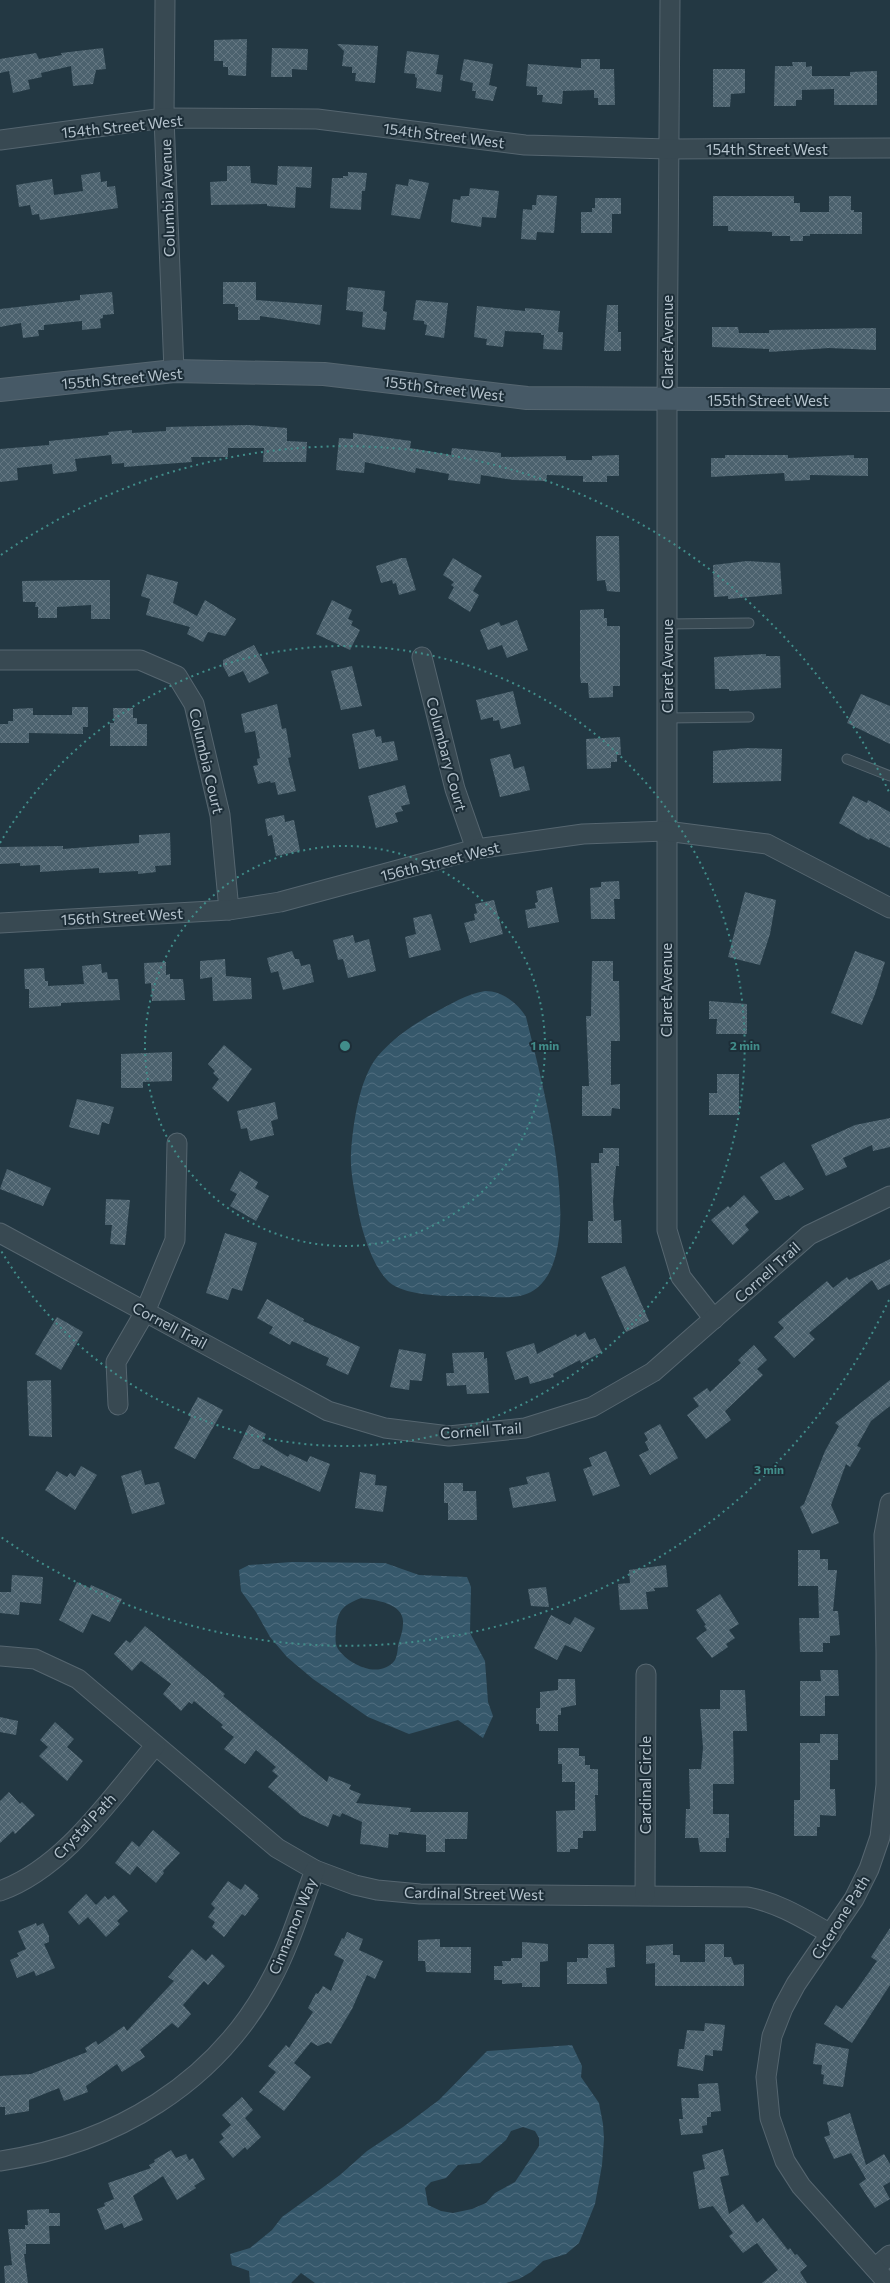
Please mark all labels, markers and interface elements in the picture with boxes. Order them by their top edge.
street label: 154th Street West [60,111,184,141]
street label: 154th Street West [382,119,506,151]
street label: Columbia Avenue [156,139,178,257]
street label: 154th Street West [706,140,828,158]
street label: Claret Avenue [658,295,676,389]
street label: 155th Street West [61,364,183,392]
street label: 155th Street West [383,372,505,404]
street label: 155th Street West [707,391,829,409]
street label: Claret Avenue [658,619,676,713]
street label: Columbary Court [423,695,471,813]
street label: Columbia Court [186,706,228,816]
street label: 156th Street West [379,837,501,885]
street label: 156th Street West [61,904,183,928]
street label: Claret Avenue [657,943,675,1037]
text: 1 min [531,1038,559,1052]
text: 2 min [730,1038,760,1052]
centre of rings [338,1039,352,1053]
street label: Cornell Trail [731,1238,803,1306]
street label: Cornell Trail [130,1298,210,1352]
street label: Cornell Trail [439,1418,523,1442]
text: 3 min [754,1462,784,1476]
street label: Cardinal Circle [636,1736,654,1834]
street label: Crystal Path [49,1789,119,1863]
street label: Cicerone Path [807,1872,873,1962]
street label: Cinnamon Way [264,1875,320,1977]
street label: Cardinal Street West [404,1883,544,1903]

